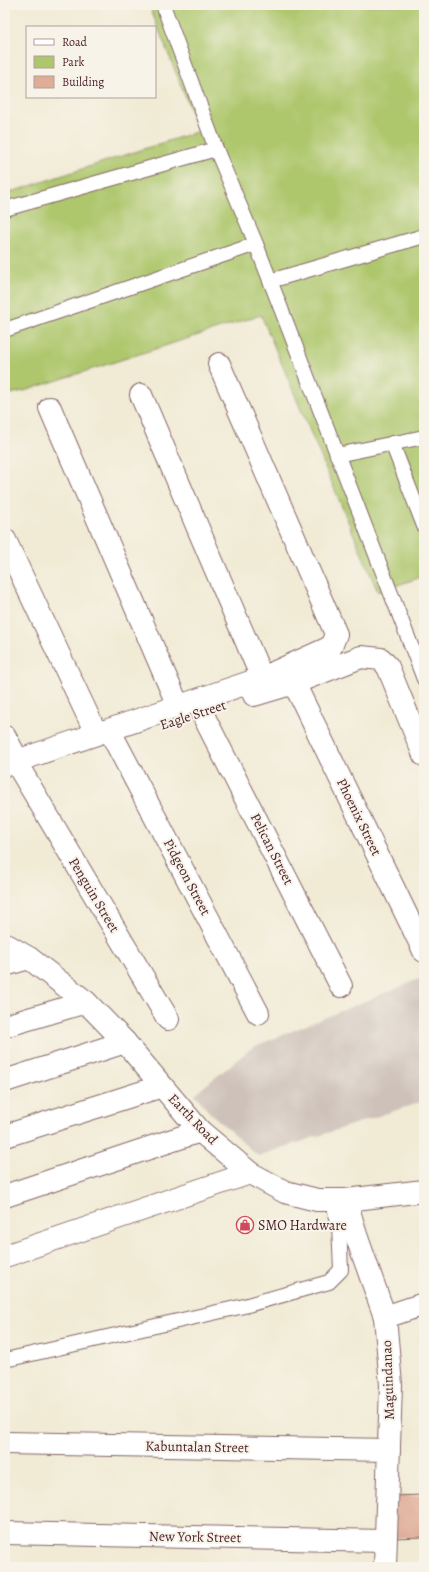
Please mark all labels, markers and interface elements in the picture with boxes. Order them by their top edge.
legend [26,26,156,98]
text: Road [62,34,88,50]
text: Park [62,54,85,70]
text: Building [62,74,104,90]
street label: Eagle Street [158,695,229,735]
street label: Phoenix Street [332,775,386,859]
street label: Pelican Street [246,810,298,888]
street label: Pidgeon Street [159,835,215,919]
street label: Penguin Street [64,854,124,936]
street label: Earth Road [164,1089,222,1149]
shop icon: SMO Hardware [235,1215,255,1235]
place label: SMO Hardware [258,1216,347,1235]
street label: Maguindanao [377,1340,399,1420]
street label: Kabuntalan Street [145,1437,249,1457]
street label: New York Street [149,1527,242,1547]

